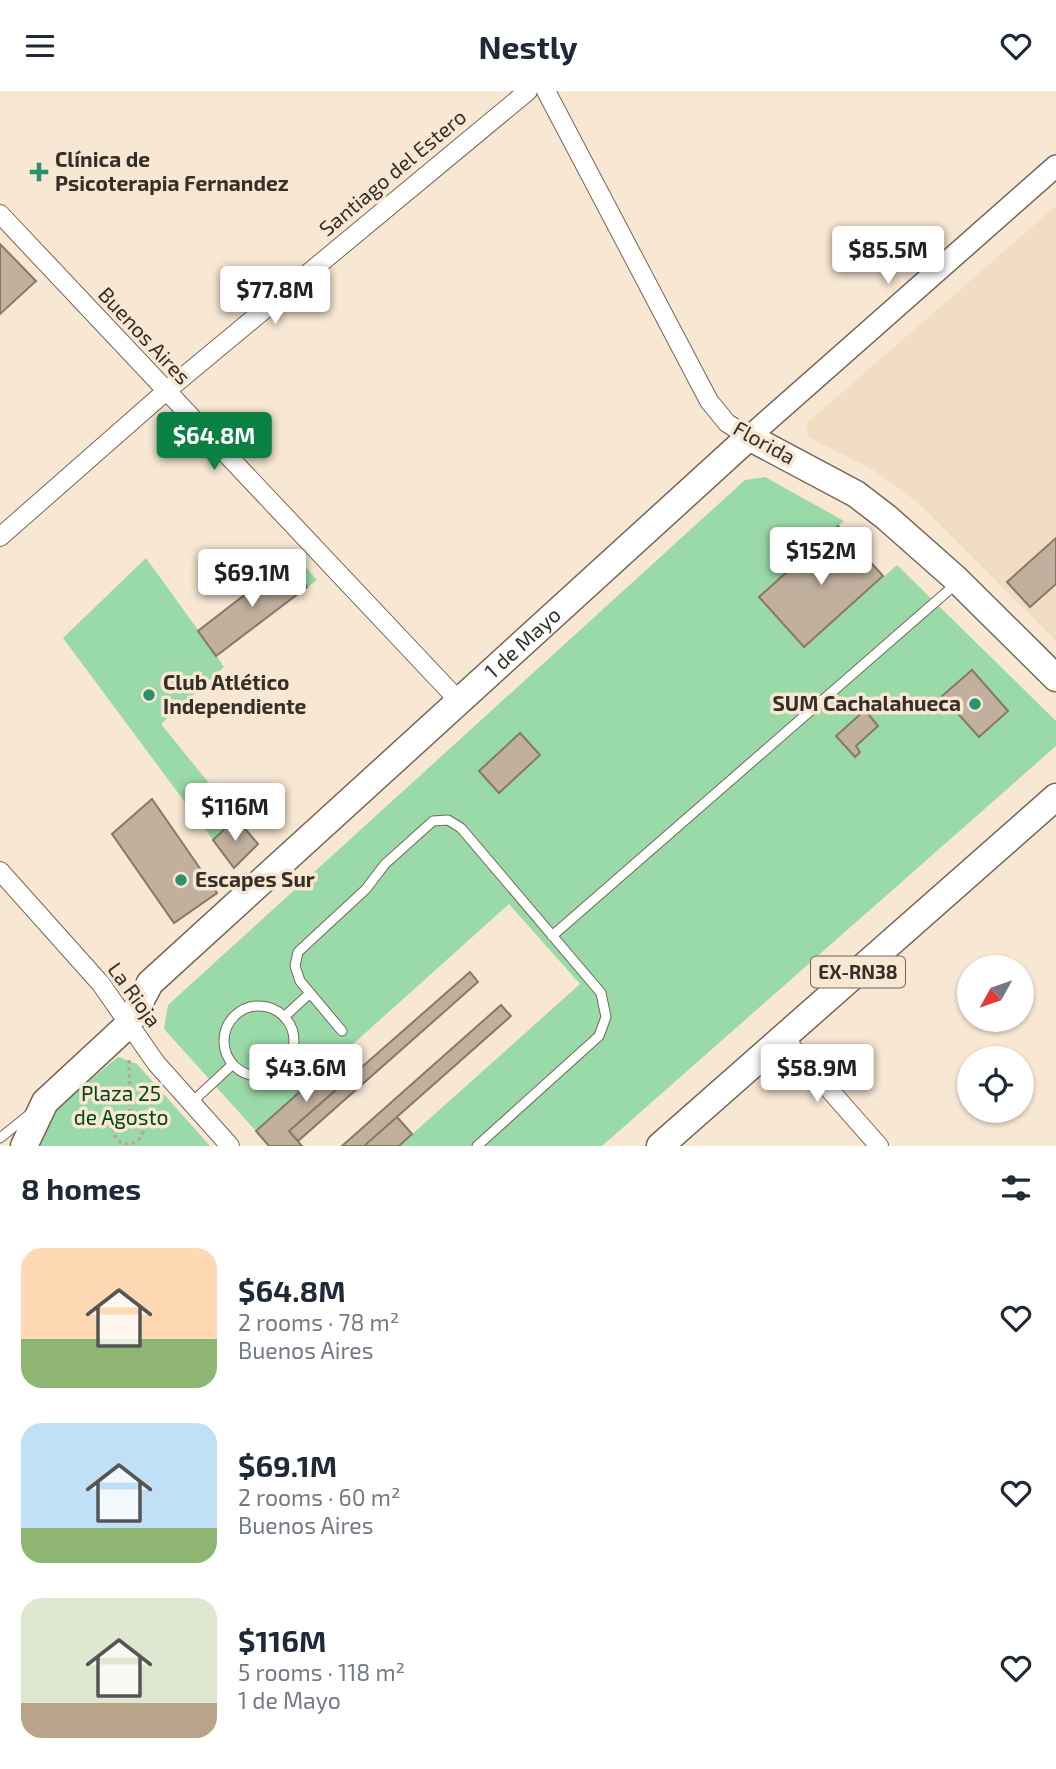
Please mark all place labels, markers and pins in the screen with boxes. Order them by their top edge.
place label: Clínica de Psicoterapia Fernandez [55,146,289,195]
marker: Clínica de Psicoterapia Fernandez [29,162,49,182]
pin: $85.5M [831,227,945,286]
pin: $77.8M [218,267,332,326]
pin: $64.8M [157,413,271,472]
pin: $152M [772,527,870,587]
pin: $69.1M [195,549,309,609]
place label: Club Atlético Independiente [163,669,307,718]
marker: Club Atlético Independiente [141,687,157,703]
place label: SUM Cachalahueca [773,690,961,715]
marker: SUM Cachalahueca [967,696,983,712]
pin: $116M [186,783,284,843]
place label: Escapes Sur [195,866,315,891]
marker: Escapes Sur [173,872,189,888]
pin: $43.6M [249,1045,363,1104]
pin: $58.9M [760,1045,874,1104]

